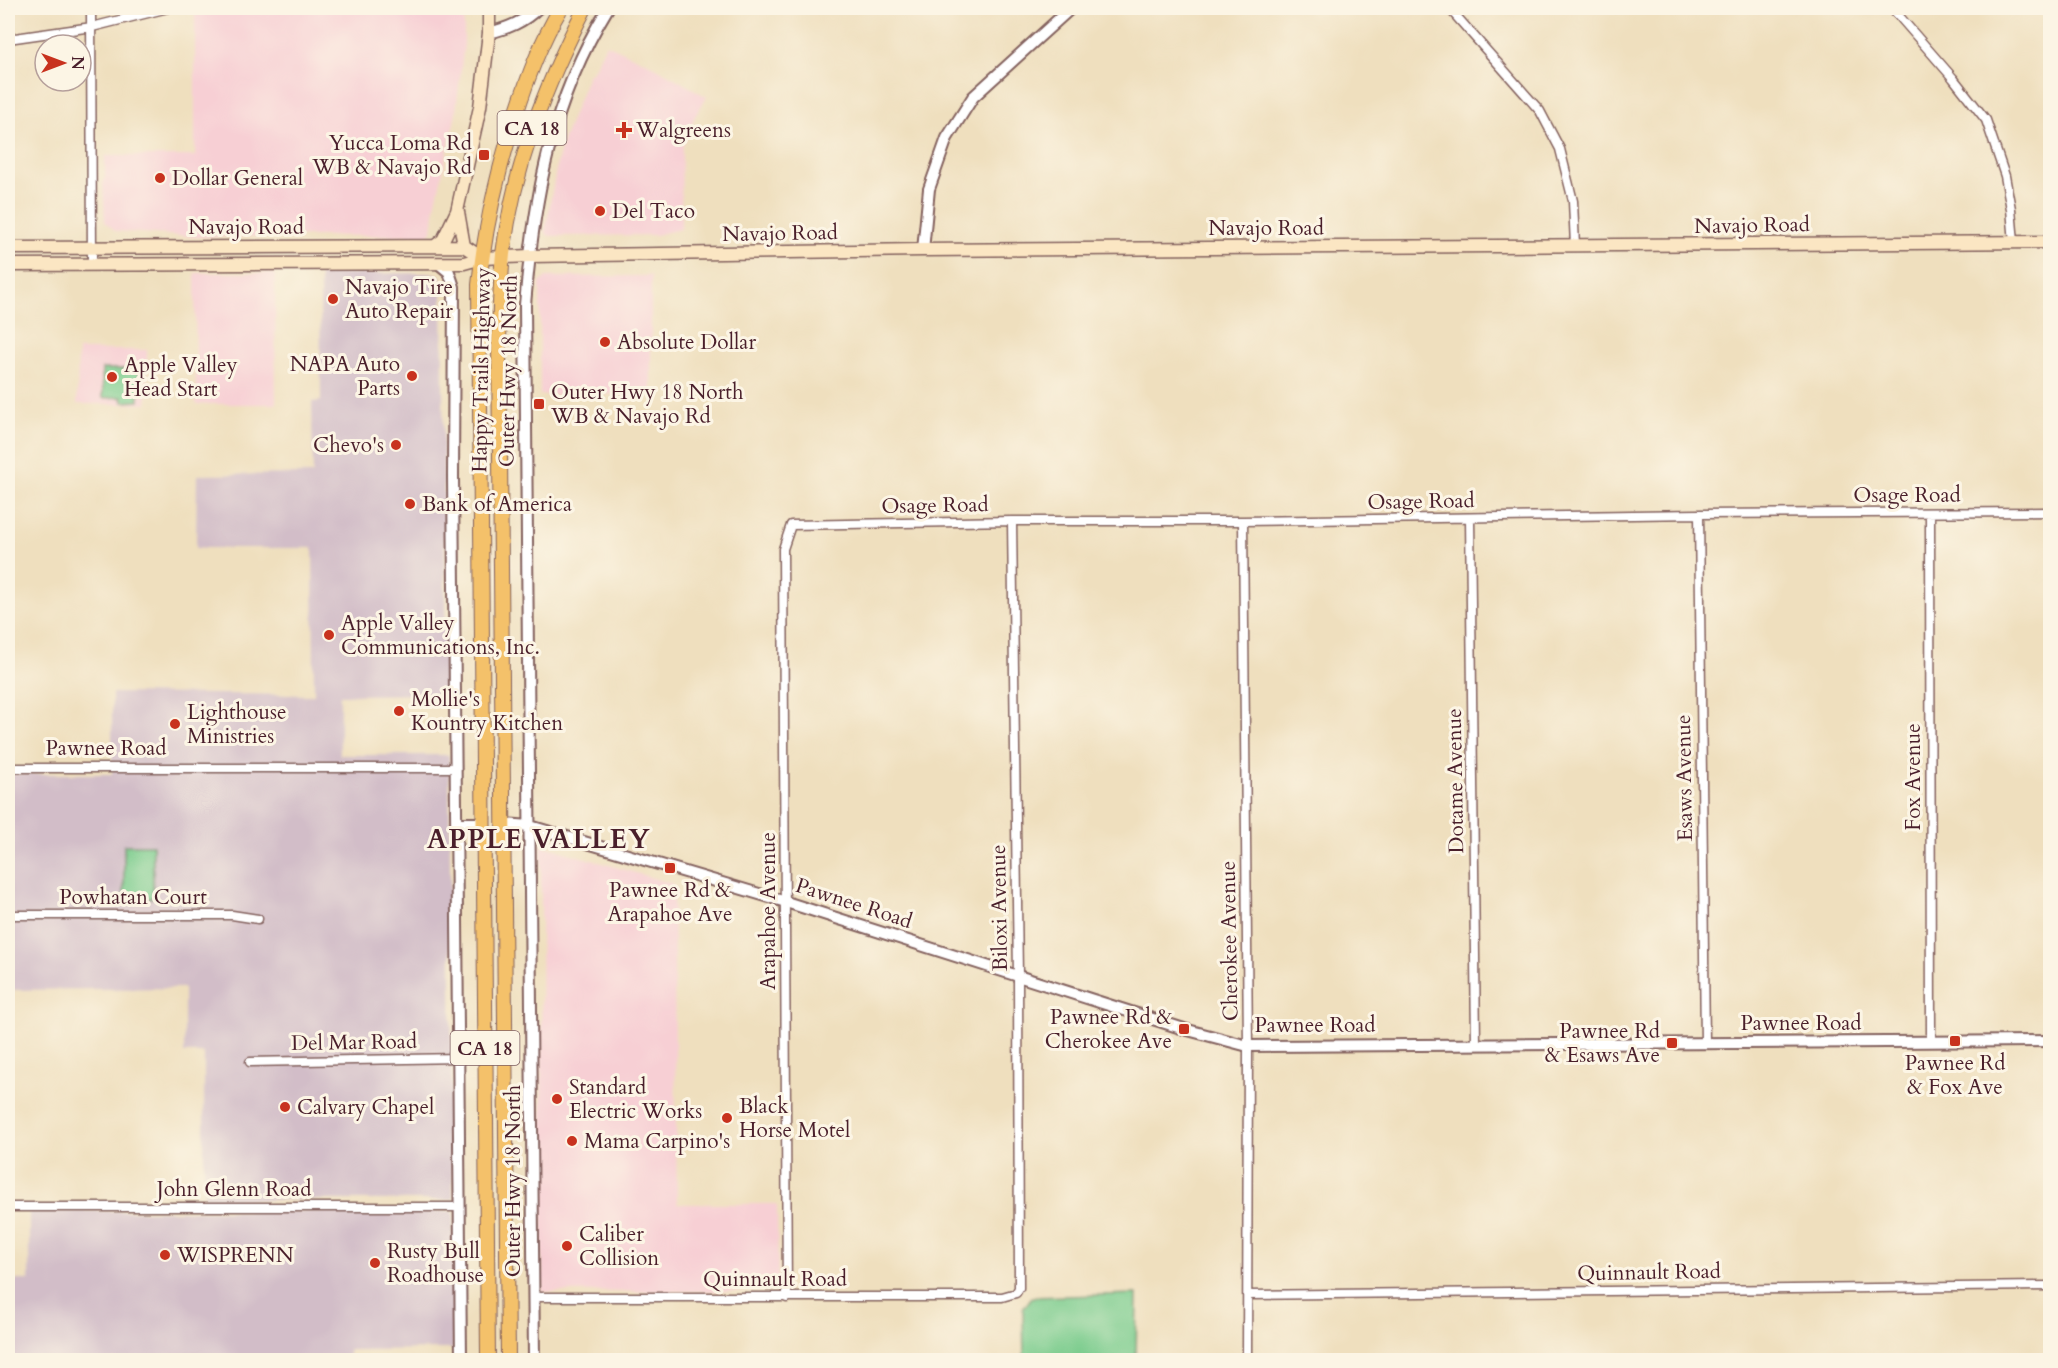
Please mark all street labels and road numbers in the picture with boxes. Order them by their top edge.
road number: CA 18 [498,111,566,145]
street label: Navajo Road [1694,210,1810,241]
street label: Navajo Road [188,213,304,242]
street label: Navajo Road [1208,214,1324,243]
street label: Navajo Road [722,218,838,249]
street label: Happy Trails Highway [465,267,498,473]
street label: Outer Hwy 18 North [492,274,525,468]
street label: Osage Road [1853,481,1961,510]
street label: Osage Road [1367,486,1475,517]
street label: Osage Road [881,490,989,521]
street label: Dotame Avenue [1440,708,1471,854]
street label: Esaws Avenue [1669,714,1700,842]
street label: Fox Avenue [1899,723,1928,831]
street label: Pawnee Road [45,734,167,763]
street label: Arapahoe Avenue [754,832,783,990]
street label: Biloxi Avenue [984,844,1015,972]
street label: Cherokee Avenue [1214,861,1245,1021]
street label: Pawnee Road [792,871,916,936]
street label: Powhatan Court [59,883,207,912]
street label: Pawnee Road [1740,1009,1862,1038]
street label: Pawnee Road [1254,1011,1376,1040]
street label: Del Mar Road [291,1027,417,1058]
road number: CA 18 [450,1031,520,1065]
street label: Outer Hwy 18 North [499,1084,528,1277]
street label: John Glenn Road [154,1175,311,1204]
street label: Quinnault Road [1577,1257,1721,1288]
street label: Quinnault Road [703,1265,847,1294]

